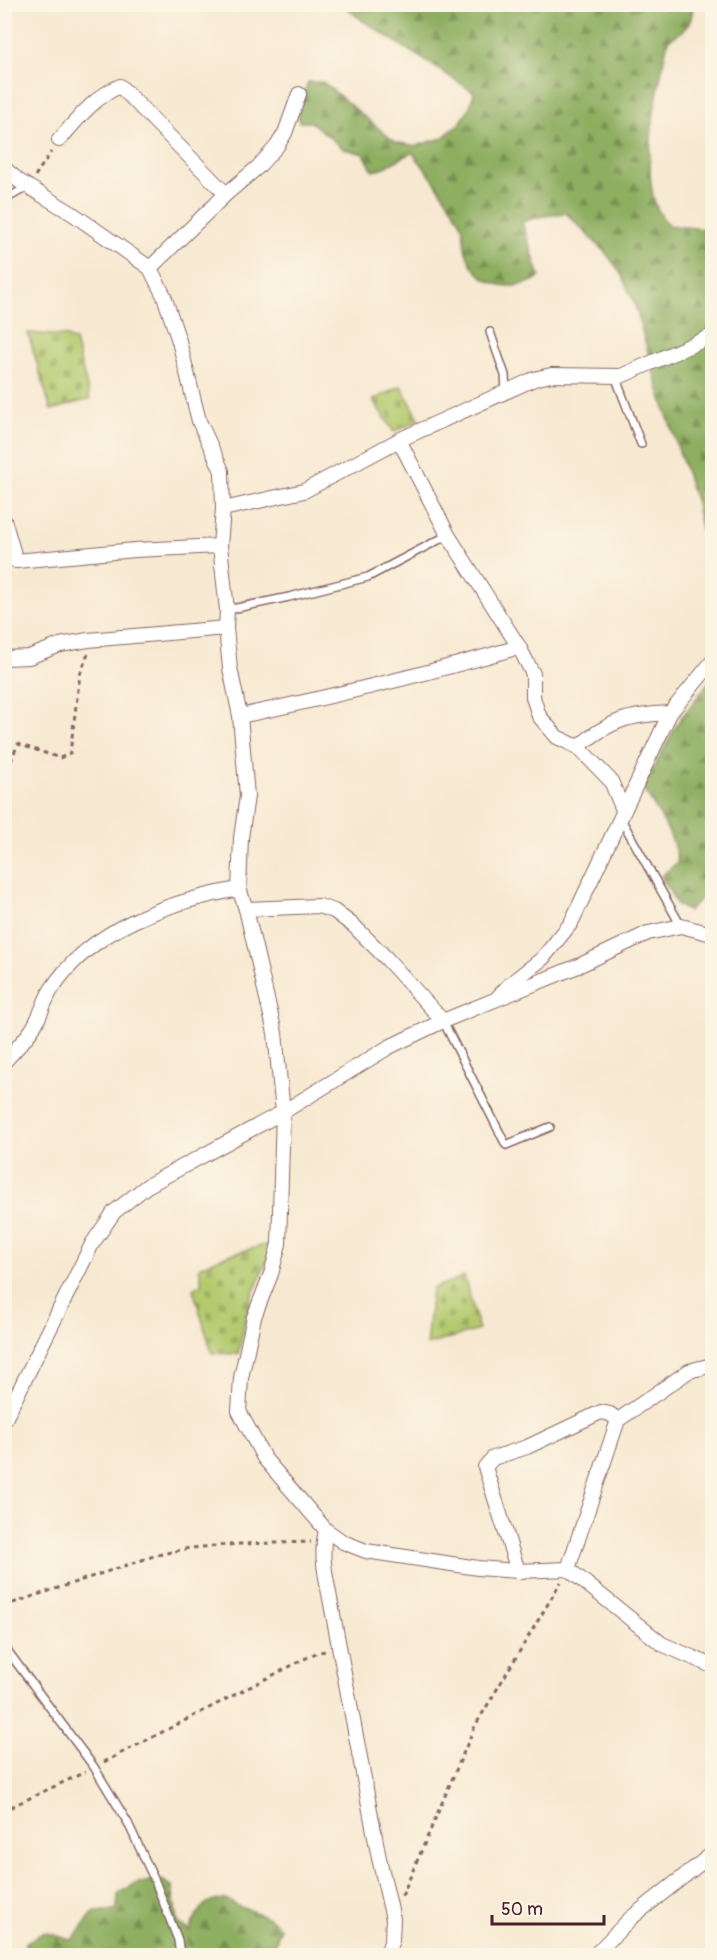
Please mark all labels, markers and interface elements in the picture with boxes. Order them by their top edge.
scale bar [492,1888,604,1926]
text: 50 m [501,1898,543,1921]

